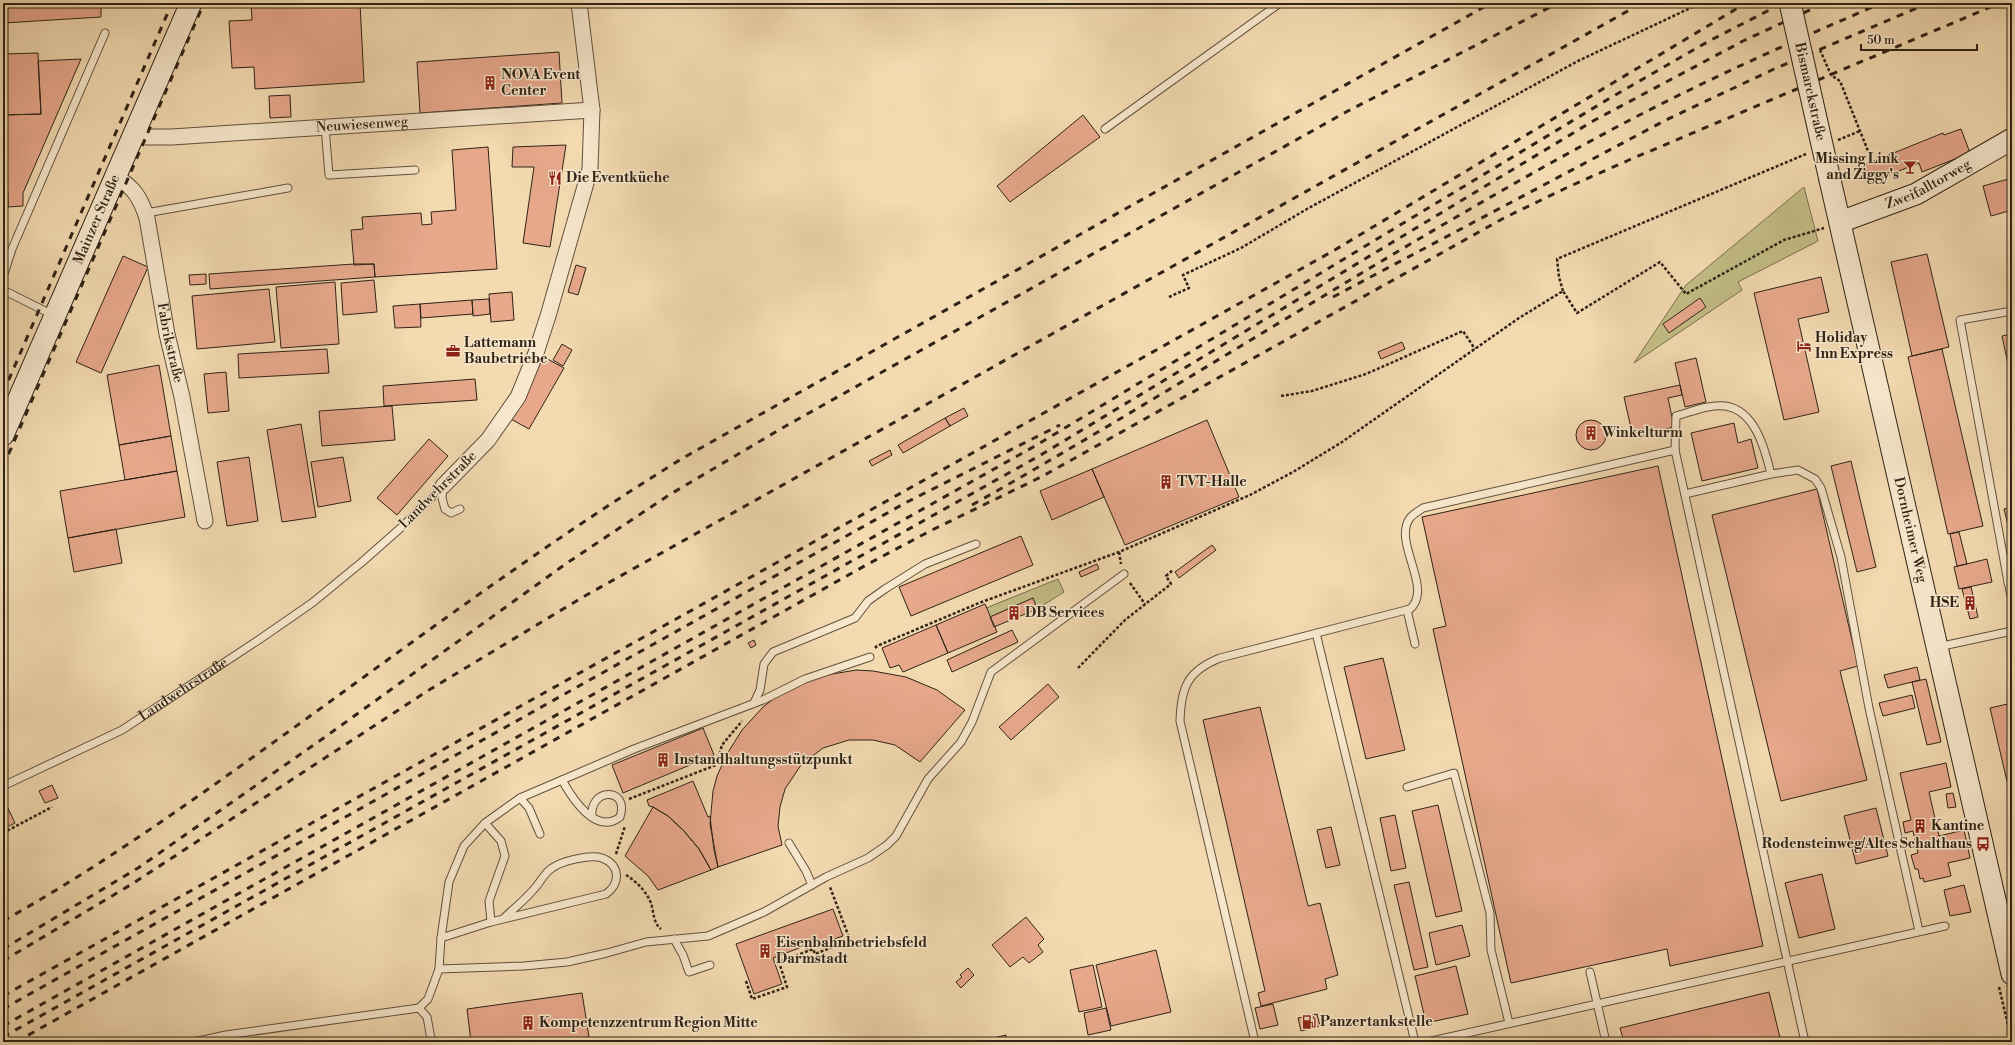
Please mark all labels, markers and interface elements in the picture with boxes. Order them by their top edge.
scale bar [1861,26,1977,52]
text: 50 m [1867,33,1895,48]
street label: Bismarckstraße [1790,40,1830,143]
place label: NOVA Event Center [501,66,581,100]
building icon: NOVA Event Center [482,75,498,91]
street label: Neuwiesenweg [315,113,409,137]
place label: Missing Link and Ziggy's [1815,150,1899,184]
street label: Zweifalltorweg [1883,155,1975,213]
bar icon: Missing Link and Ziggy's [1902,159,1918,175]
place label: Die Eventküche [566,169,670,187]
restaurant icon: Die Eventküche [547,170,563,186]
street label: Mainzer Straße [69,172,124,267]
street label: Fabrikstraße [153,301,187,385]
place label: Holiday Inn Express [1815,329,1893,363]
place label: Lattemann Baubetriebe [464,334,548,368]
hotel icon: Holiday Inn Express [1796,338,1812,354]
office icon: Lattemann Baubetriebe [445,343,461,359]
place label: Winkelturm [1601,424,1683,442]
building icon: Winkelturm [1583,425,1599,441]
street label: Landwehrstraße [395,447,481,533]
place label: TVT-Halle [1177,473,1247,491]
building icon: TVT-Halle [1158,474,1174,490]
street label: Dornheimer Weg [1889,475,1931,585]
place label: HSE [1930,594,1959,612]
building icon: HSE [1962,595,1978,611]
place label: DB Services [1025,604,1104,622]
building icon: DB Services [1006,605,1022,621]
street label: Landwehrstraße [135,654,231,725]
place label: Instandhaltungsstützpunkt [674,751,853,769]
building icon: Instandhaltungsstützpunkt [655,752,671,768]
place label: Kantine [1931,817,1985,835]
building icon: Kantine [1912,818,1928,834]
place label: Rodensteinweg/Altes Schalthaus [1762,835,1972,853]
bus stop icon: Rodensteinweg/Altes Schalthaus [1975,836,1991,852]
place label: Eisenbahnbetriebsfeld Darmstadt [776,934,927,968]
building icon: Eisenbahnbetriebsfeld Darmstadt [757,943,773,959]
place label: Panzertankstelle [1320,1013,1433,1031]
place label: Kompetenzzentrum Region Mitte [539,1014,758,1032]
fuel station icon: Panzertankstelle [1301,1014,1317,1030]
building icon: Kompetenzzentrum Region Mitte [520,1015,536,1031]

